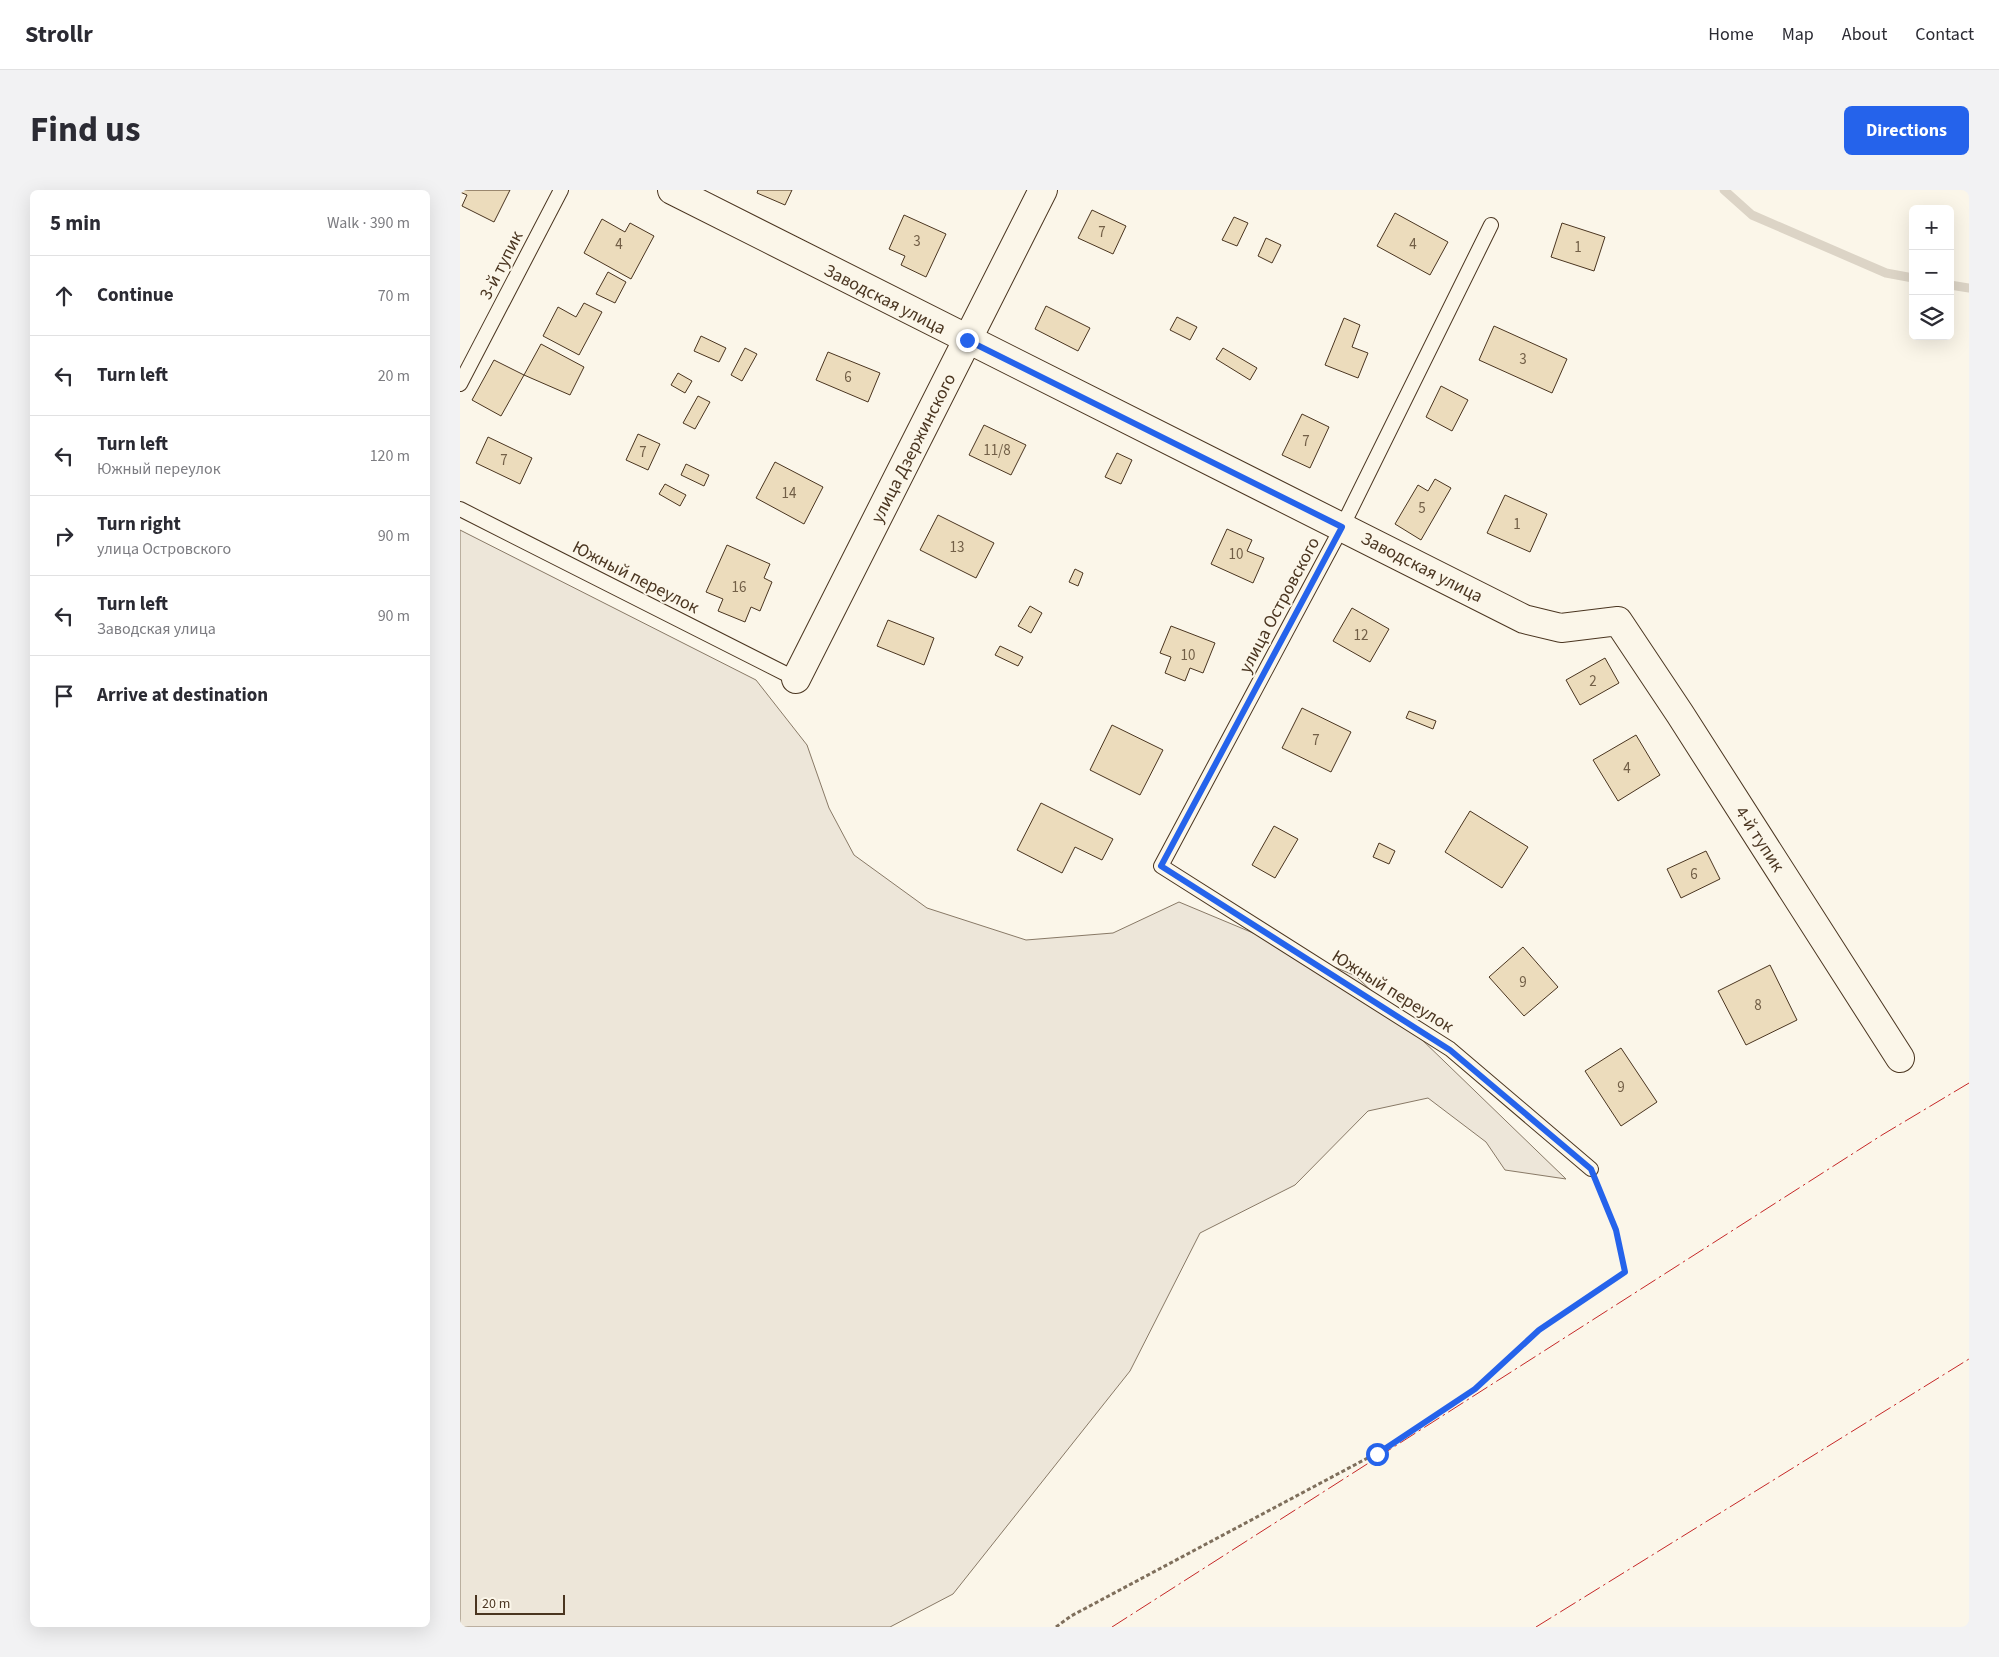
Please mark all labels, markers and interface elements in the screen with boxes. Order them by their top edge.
text: Strollr [25,17,93,52]
text: Home [1708,22,1754,47]
text: Map [1782,22,1814,47]
text: About [1842,22,1887,47]
text: Contact [1915,22,1974,47]
text: Find us [30,105,140,155]
button: Directions [1844,106,1969,155]
map controls [1909,205,1954,340]
button: + [1909,205,1954,250]
text: 5 min [50,208,101,238]
text: Walk · 390 m [327,212,410,234]
house number: 7 [1098,222,1106,243]
street label: 3-й тупик [473,226,529,304]
house number: 3 [913,231,921,252]
house number: 4 [615,234,623,255]
house number: 4 [1409,234,1417,255]
house number: 1 [1574,237,1582,258]
button: − [1909,250,1954,295]
street label: Заводская улица [820,258,950,341]
icon: ahead [50,282,78,310]
text: Continue [97,282,174,309]
text: 70 m [378,285,410,307]
button: layers [1909,295,1954,340]
route end [956,329,979,352]
house number: 3 [1519,349,1527,370]
icon: left [50,362,78,390]
text: Turn left [97,362,168,389]
text: 20 m [378,365,410,387]
house number: 6 [844,367,852,388]
street label: улица Дзержинского [865,369,962,527]
text: Turn left [97,431,168,458]
house number: 7 [1302,431,1310,452]
house number: 11/8 [983,440,1011,461]
icon: left [50,442,78,470]
house number: 7 [639,442,647,463]
text: 120 m [370,445,410,467]
house number: 7 [500,450,508,471]
text: Южный переулок [97,458,221,480]
house number: 14 [782,483,797,504]
house number: 5 [1418,498,1426,519]
text: Turn right [97,511,181,538]
house number: 1 [1513,514,1521,535]
icon: right [50,522,78,550]
text: 90 m [378,525,410,547]
street label: Заводская улица [1357,526,1487,609]
street label: улица Островского [1233,533,1326,678]
street label: Южный переулок [568,535,703,620]
house number: 13 [950,537,964,558]
text: улица Островского [97,538,231,560]
house number: 10 [1229,544,1243,565]
house number: 16 [732,577,746,598]
text: Turn left [97,591,168,618]
icon: left [50,602,78,630]
text: 90 m [378,605,410,627]
text: Заводская улица [97,618,216,640]
house number: 12 [1354,625,1368,646]
house number: 10 [1181,645,1195,666]
house number: 2 [1589,671,1597,692]
icon: arrive [50,682,78,710]
text: Arrive at destination [97,682,268,709]
house number: 7 [1312,730,1320,751]
house number: 4 [1623,758,1631,779]
street label: 4-й тупик [1729,801,1790,877]
house number: 6 [1690,864,1698,885]
street label: Южный переулок [1327,944,1458,1039]
house number: 9 [1519,972,1527,993]
house number: 8 [1754,995,1762,1016]
house number: 9 [1617,1077,1625,1098]
route start [1366,1443,1389,1466]
scale bar [475,1592,565,1615]
text: 20 m [482,1594,510,1614]

